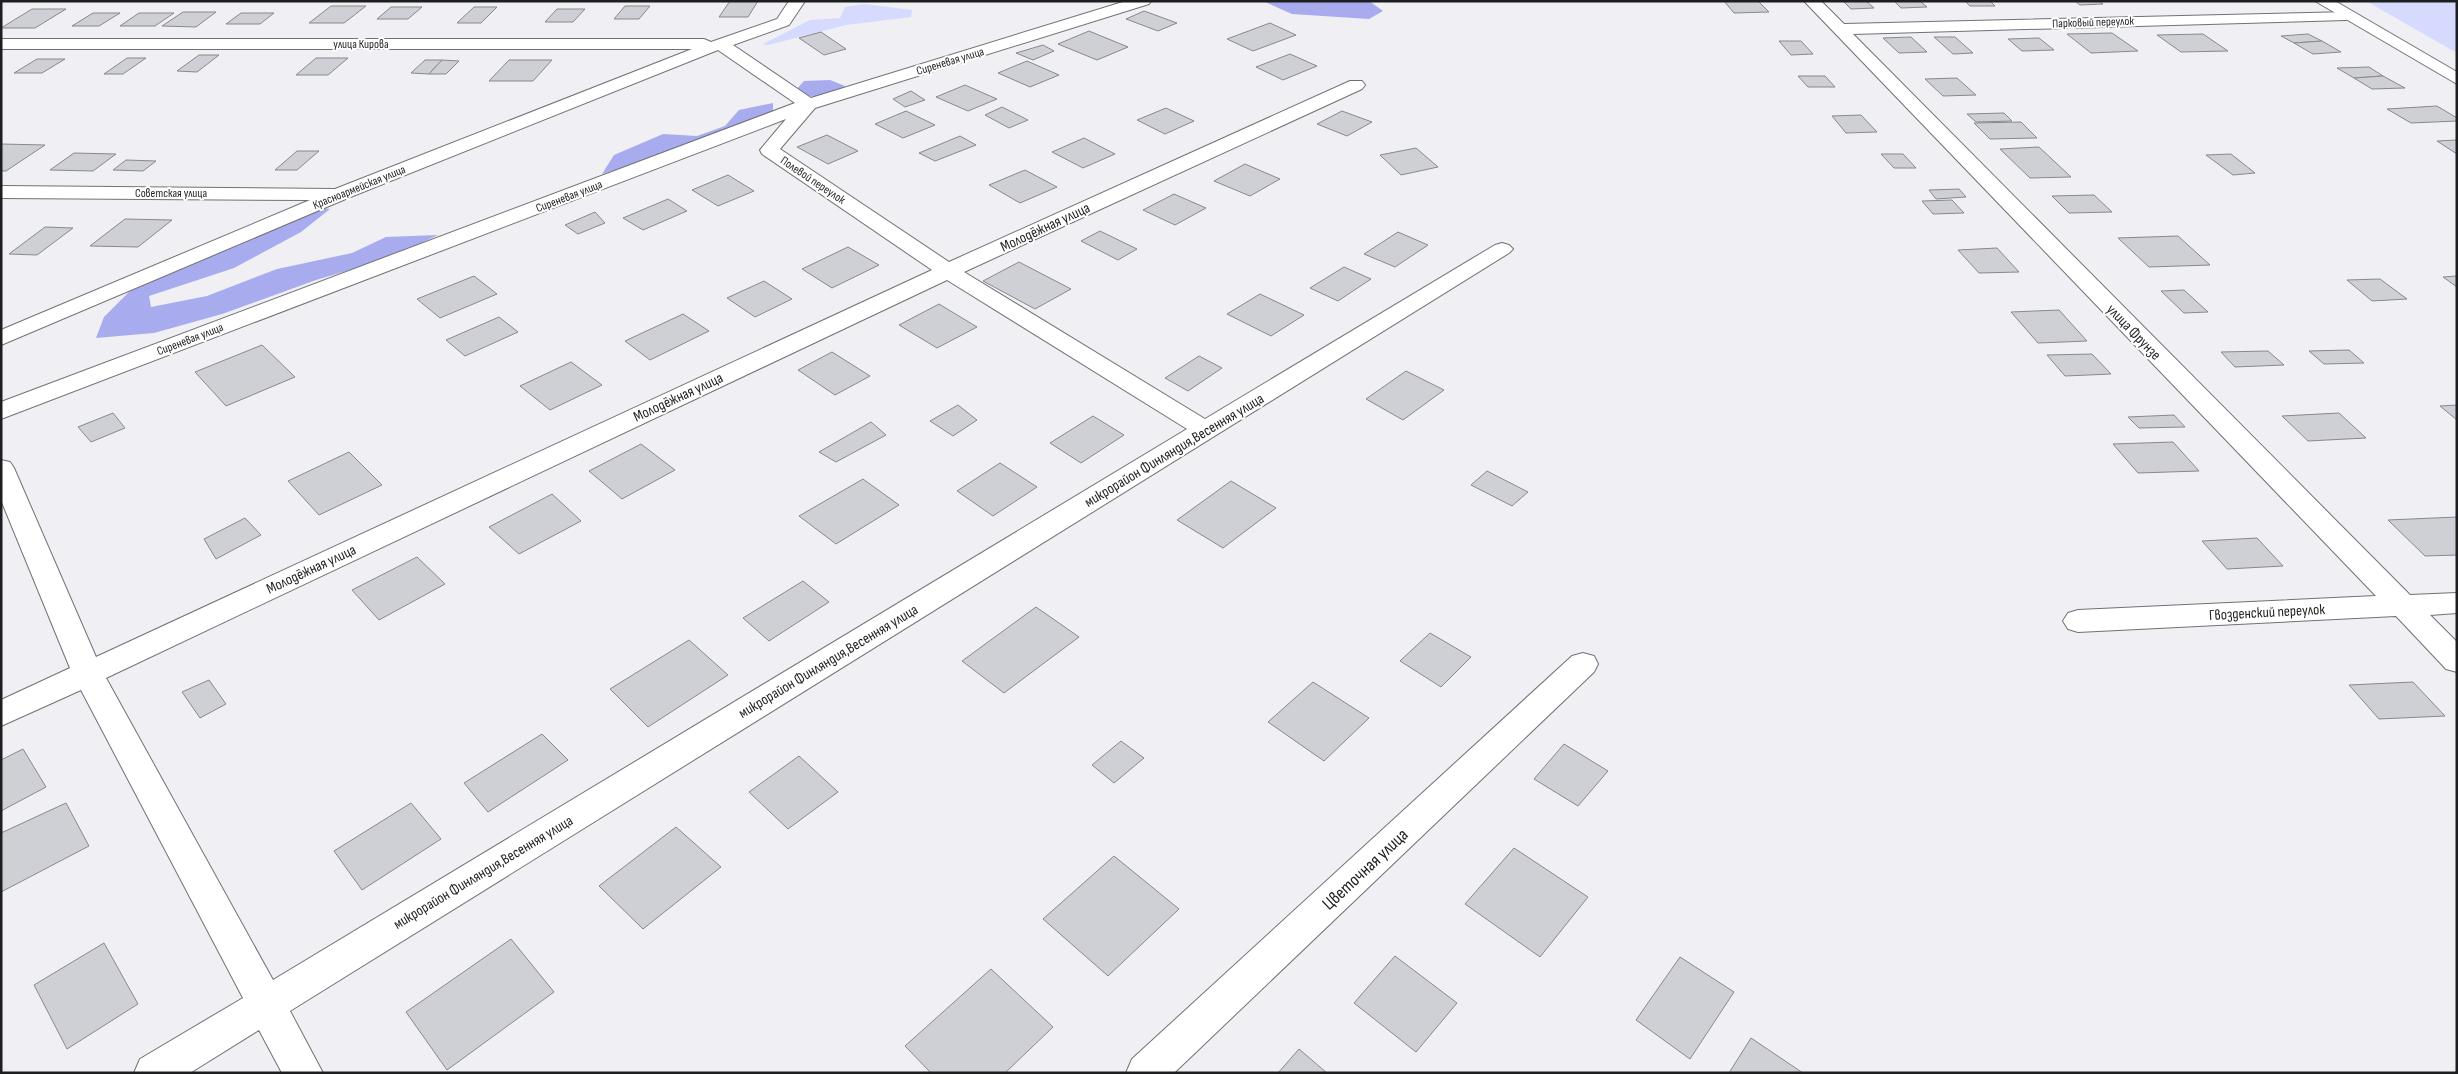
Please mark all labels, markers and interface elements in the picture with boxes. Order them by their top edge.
street label: Парковый переулок [2052,14,2135,31]
street label: улица Кирова [333,37,389,52]
street label: Сиреневая улица [914,44,986,79]
street label: Полевой переулок [777,153,848,208]
street label: Красноармейская улица [311,162,408,213]
street label: Сиреневая улица [534,177,605,216]
street label: Советская улица [135,186,207,201]
street label: Молодёжная улица [997,198,1093,256]
street label: улица Фрунзе [2102,300,2165,364]
street label: Сиреневая улица [155,320,226,359]
street label: Молодёжная улица [630,368,726,426]
street label: микрорайон Финляндия,Весенняя улица [1081,389,1268,512]
street label: Молодёжная улица [263,540,359,598]
street label: микрорайон Финляндия,Весенняя улица [735,600,922,723]
street label: Гвозденский переулок [2209,600,2326,625]
street label: микрорайон Финляндия,Весенняя улица [390,811,577,934]
street label: Цветочная улица [1318,824,1413,914]

